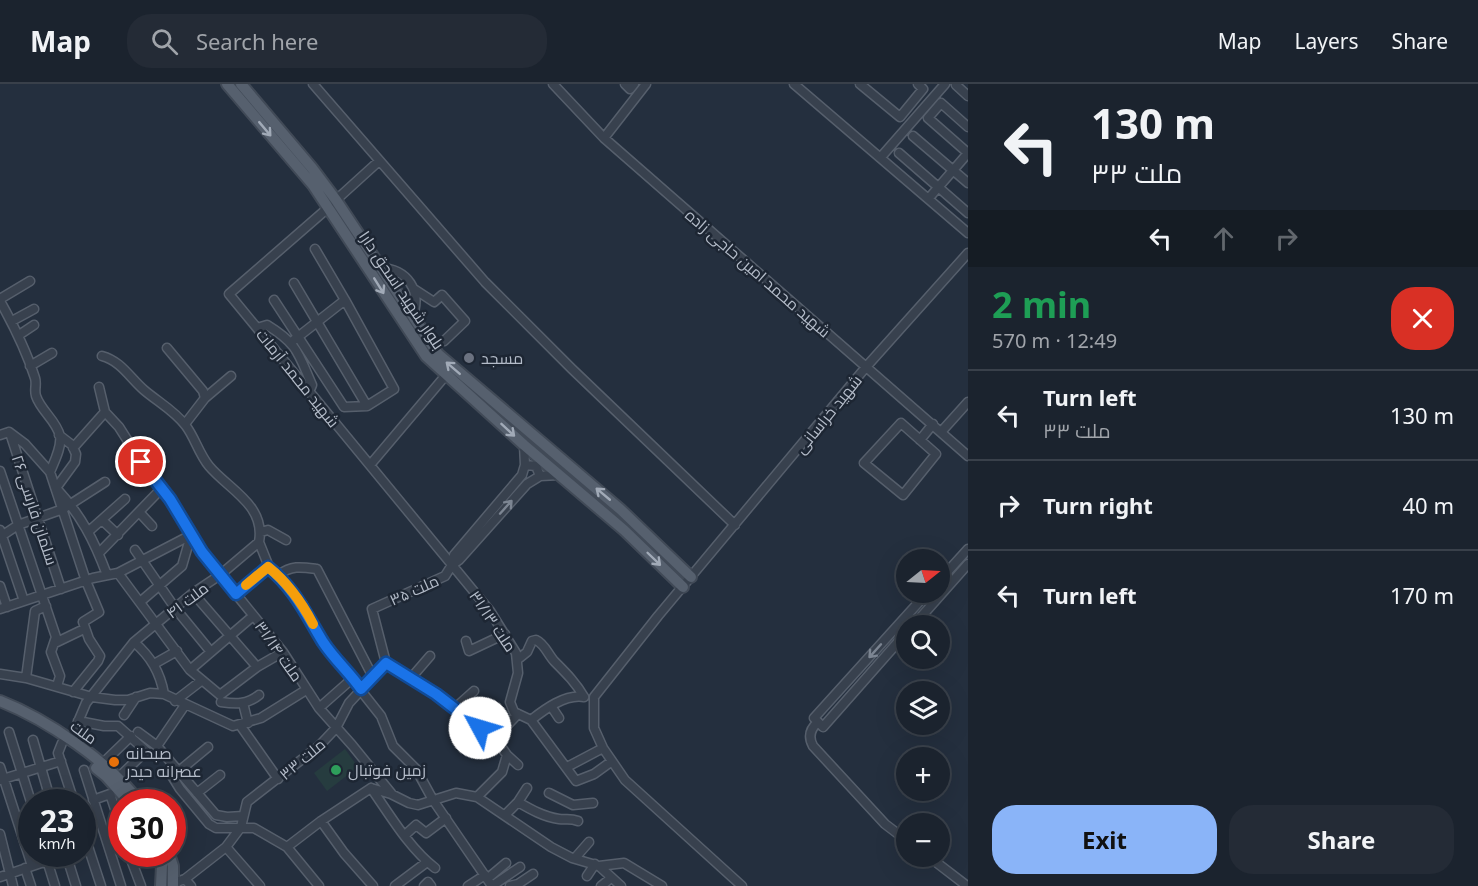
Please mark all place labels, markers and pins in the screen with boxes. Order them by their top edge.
place label: مسجد [481,347,523,369]
marker: مسجد [462,351,476,365]
pin [115,436,166,487]
place label: صبحانه عصرانه حیدر [125,742,202,782]
marker: صبحانه عصرانه حیدر [107,755,121,769]
place label: زمین فوتبال [348,759,426,781]
marker: زمین فوتبال [329,763,343,777]

